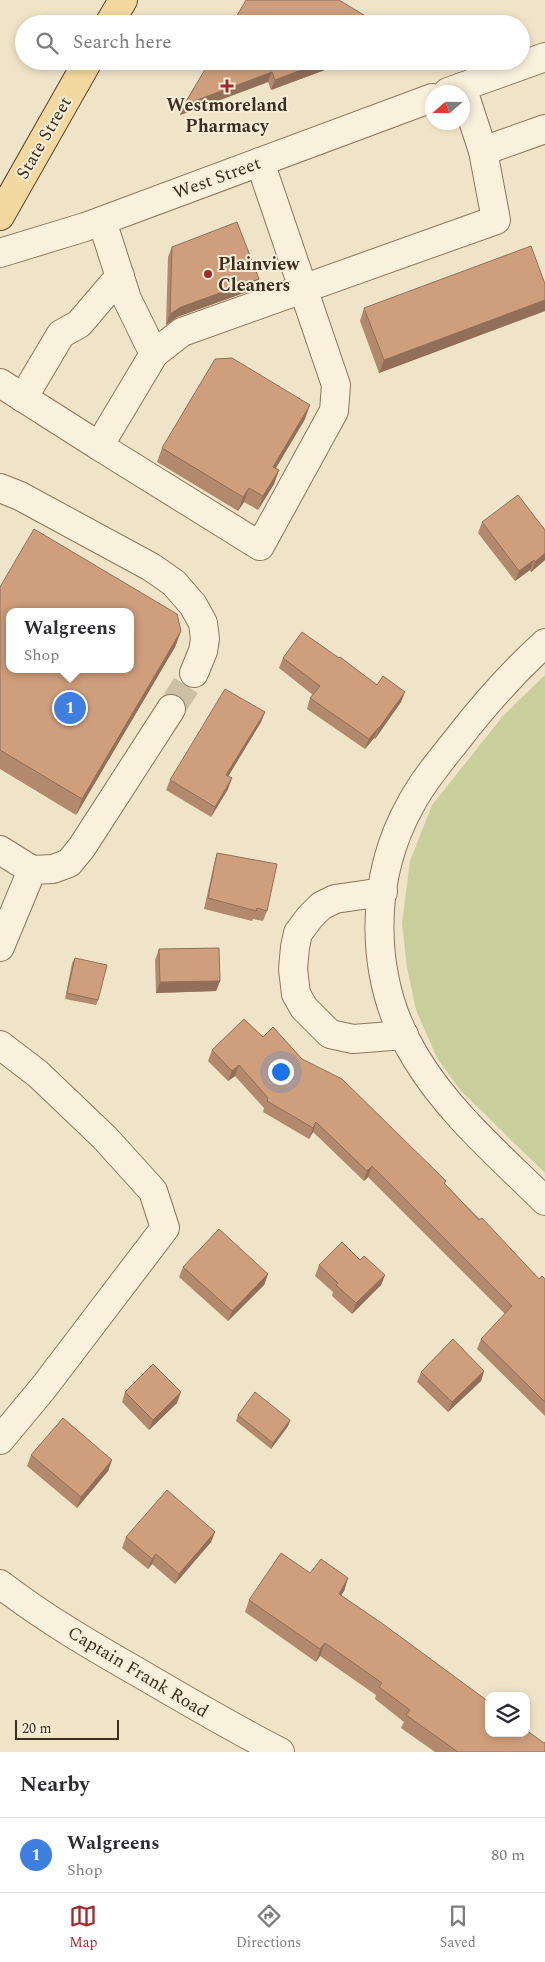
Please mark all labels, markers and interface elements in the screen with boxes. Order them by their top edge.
search box [15,15,530,70]
text: Search here [73,28,172,57]
icon: search [33,29,61,57]
marker: Westmoreland Pharmacy [221,80,233,92]
north arrow [425,85,470,130]
street label: State Street [9,92,79,184]
place label: Westmoreland Pharmacy [166,92,288,140]
street label: West Street [169,150,265,206]
place label: Plainview Cleaners [218,251,300,299]
marker: Plainview Cleaners [202,268,214,280]
popup [6,608,134,673]
text: Walgreens [24,614,116,643]
text: Shop [24,643,59,667]
pin: 1 [54,689,86,727]
your location [268,1059,294,1085]
street label: Captain Frank Road [62,1619,214,1725]
map controls [485,1692,530,1737]
button: layers [485,1692,530,1737]
scale bar [15,1717,119,1740]
text: 20 m [22,1718,52,1739]
text: Nearby [20,1769,90,1801]
text: Walgreens [67,1829,160,1858]
text: 1 [32,1843,40,1867]
text: 80 m [491,1843,525,1867]
text: Shop [67,1858,103,1882]
tab: Map [69,1902,97,1953]
tab: Directions [236,1902,301,1953]
tab: Saved [440,1902,476,1953]

